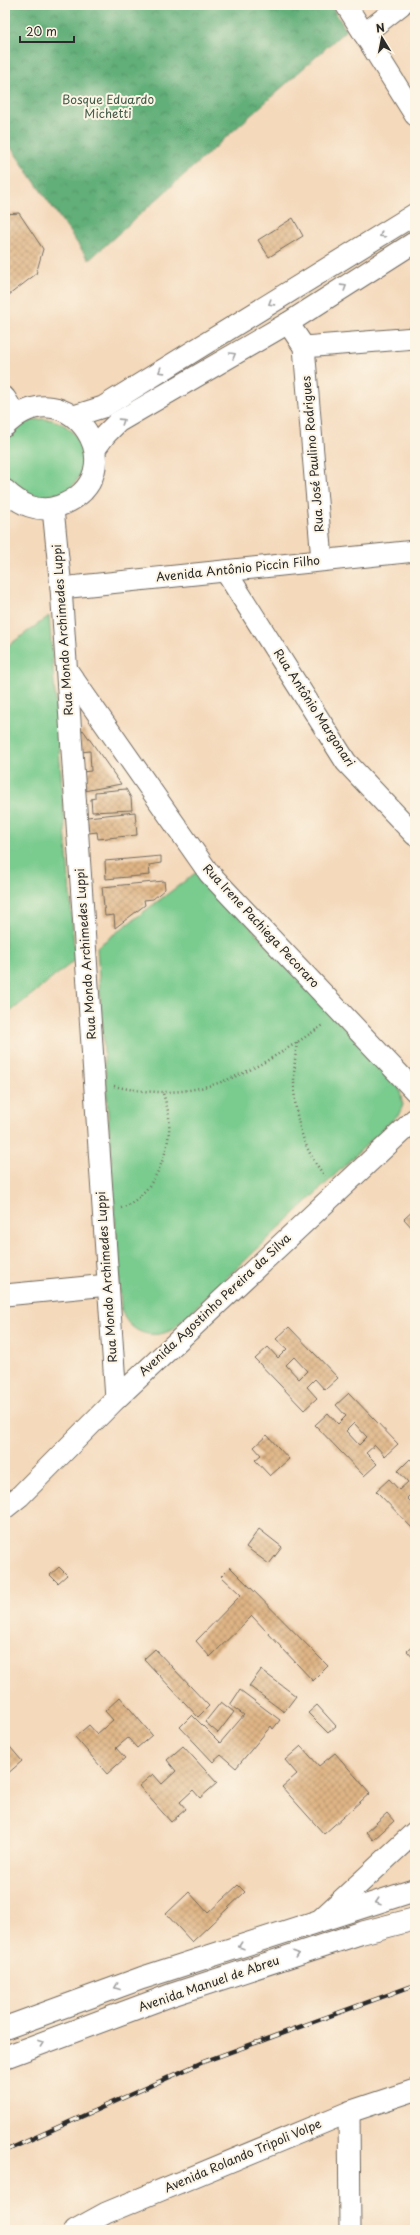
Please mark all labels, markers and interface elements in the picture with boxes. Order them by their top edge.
scale bar [20,18,74,44]
north arrow [362,18,402,58]
text: N [374,18,386,37]
text: 20 m [26,22,57,40]
park label: Bosque Eduardo Michetti [62,90,154,122]
one-way arrow [379,230,386,237]
one-way arrow [340,285,347,292]
one-way arrow [268,298,275,306]
one-way arrow [229,352,237,359]
one-way arrow [158,367,165,374]
street label: Rua José Paulino Rodrigues [296,375,328,533]
one-way arrow [117,419,124,426]
street label: Rua Mondo Archimedes Luppi [47,544,77,716]
street label: Avenida Antônio Piccin Filho [155,550,321,586]
street label: Rua Antônio Margonari [270,645,360,770]
street label: Rua Irene Pachiega Pecoraro [199,859,324,992]
street label: Rua Mondo Archimedes Luppi [70,868,100,1040]
street label: Rua Mondo Archimedes Luppi [91,1191,121,1363]
street label: Avenida Agostinho Pereira da Silva [134,1228,295,1380]
one-way arrow [374,1897,381,1906]
one-way arrow [237,1941,244,1950]
street label: Avenida Manuel de Abreu [136,1950,282,2016]
one-way arrow [293,1950,300,1959]
one-way arrow [114,1982,121,1990]
one-way arrow [38,2040,45,2048]
street label: Avenida Rolando Tripoli Volpe [161,2114,324,2196]

